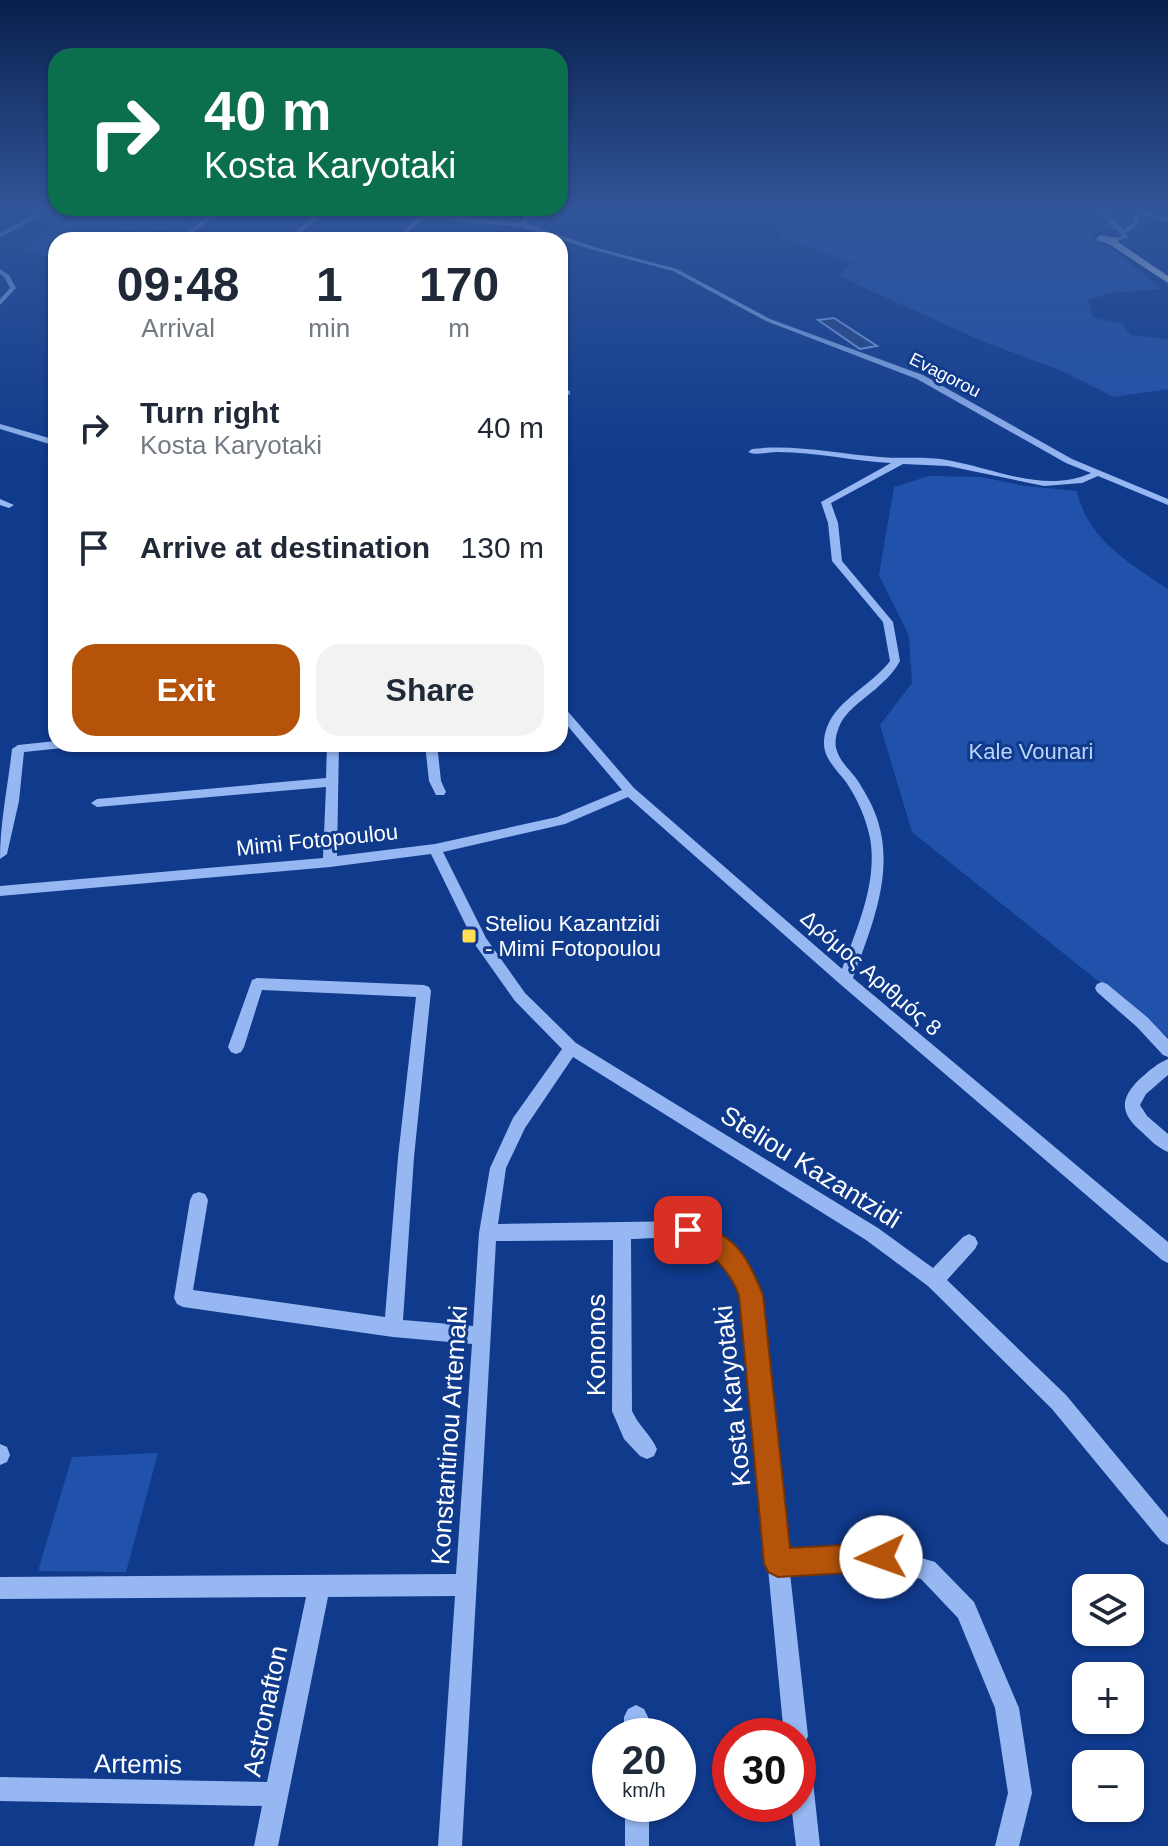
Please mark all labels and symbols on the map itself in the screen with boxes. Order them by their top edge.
street label: Evagorou [906,349,984,401]
park label: Kale Vounari [969,739,1093,764]
street label: Mimi Fotopoulou [235,819,399,861]
street label: Δρόμος Αριθμός 8 [796,905,946,1041]
place label: Steliou Kazantzidi - Mimi Fotopoulou [485,911,661,961]
marker: Steliou Kazantzidi - Mimi Fotopoulou [460,927,478,945]
street label: Steliou Kazantzidi [715,1100,907,1234]
pin [654,1196,722,1264]
street label: Kononos [581,1294,611,1396]
street label: Konstantinou Artemaki [425,1304,473,1566]
street label: Kosta Karyotaki [708,1304,756,1488]
position arrow [839,1515,923,1599]
street label: Astronafton [237,1643,293,1779]
speed limit sign: 30 [712,1718,816,1822]
street label: Artemis [94,1748,182,1780]

